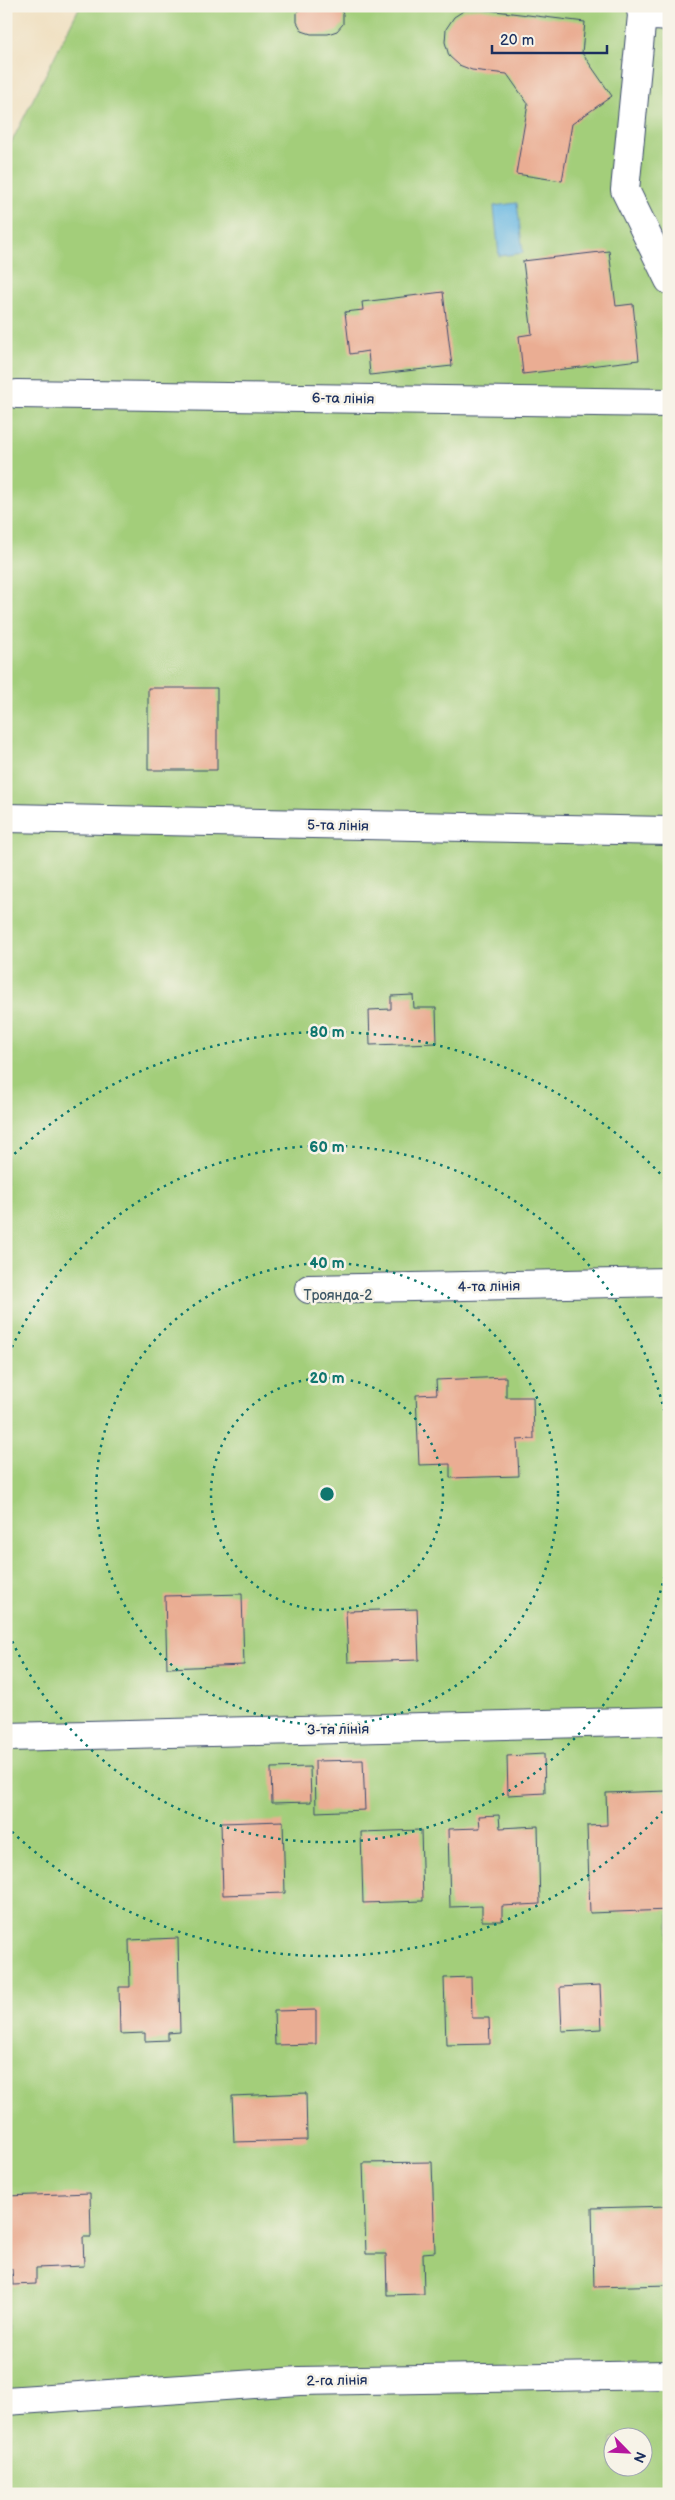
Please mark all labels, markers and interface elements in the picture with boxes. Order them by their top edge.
scale bar [492,22,608,54]
text: 20 m [500,31,534,50]
street label: 6-та лінія [312,389,375,408]
street label: 5-та лінія [307,816,369,835]
text: 80 m [309,1023,345,1042]
text: 60 m [309,1138,345,1157]
text: 40 m [309,1254,345,1273]
street label: 4-та лінія [458,1277,521,1296]
park label: Троянда-2 [303,1287,373,1304]
text: 20 m [310,1369,345,1388]
centre of rings [318,1485,336,1503]
street label: 3-тя лінія [307,1720,370,1739]
street label: 2-га лінія [306,2371,368,2390]
north arrow [602,2428,652,2478]
text: N [630,2449,649,2465]

